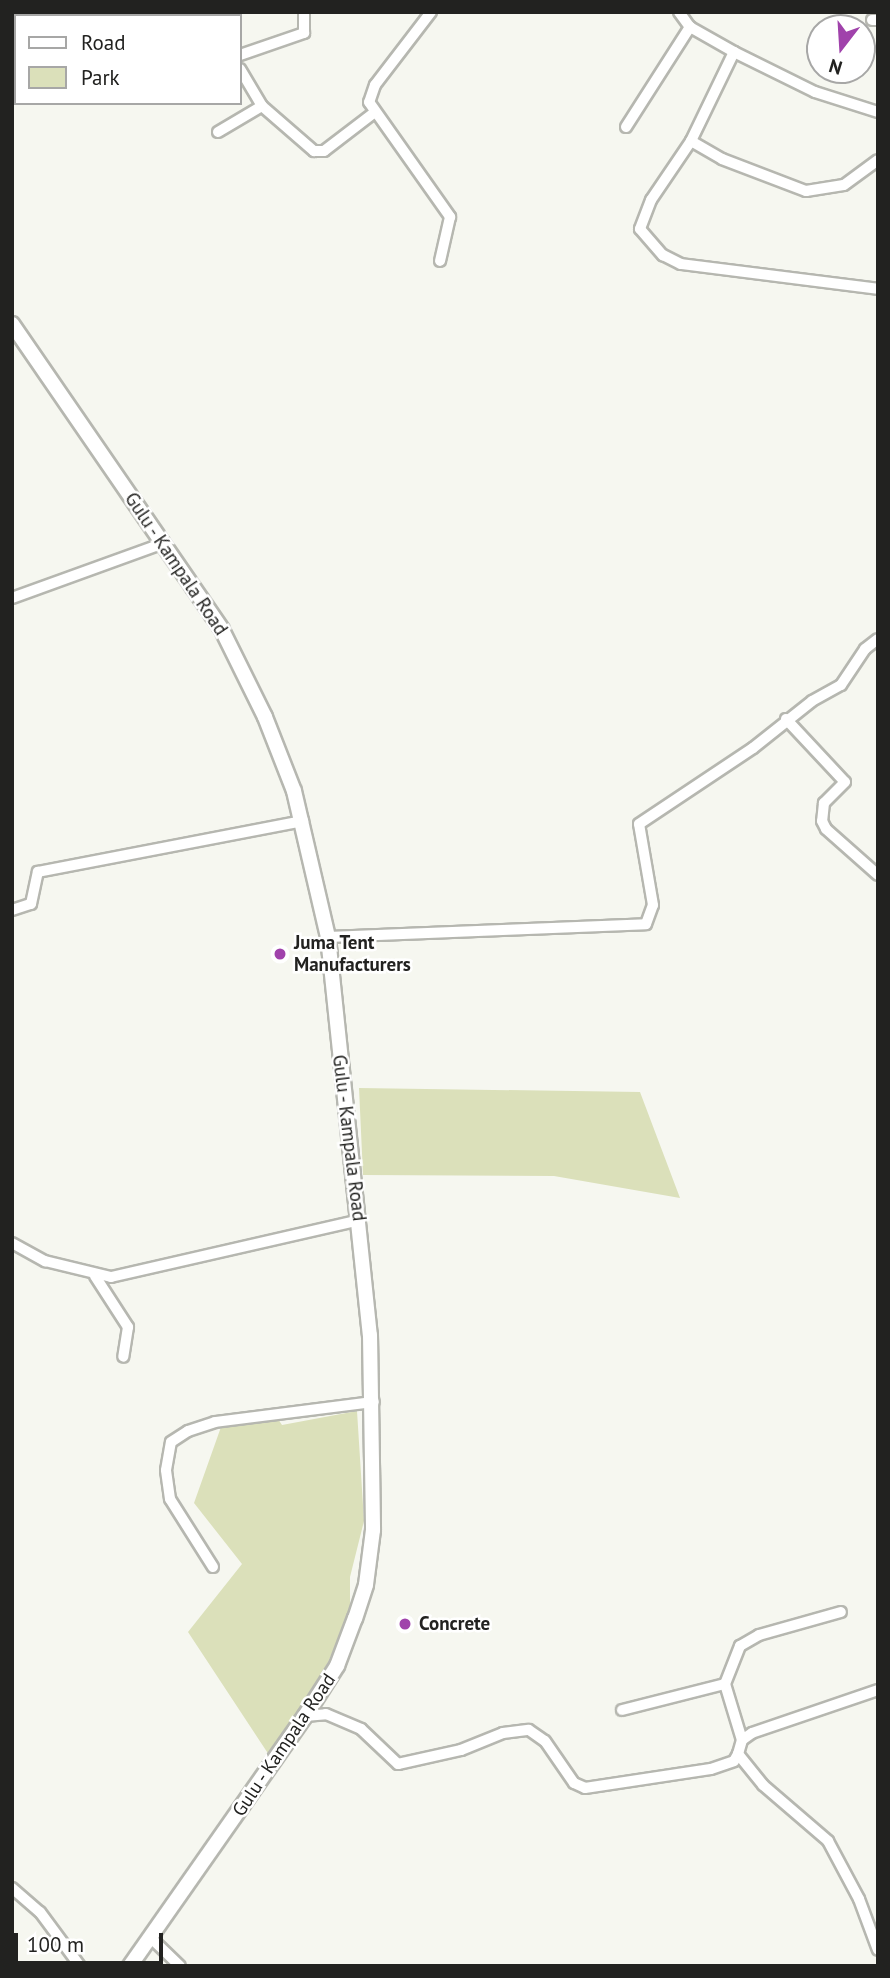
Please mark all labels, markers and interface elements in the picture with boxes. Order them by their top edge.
legend [14,14,242,105]
north arrow [806,14,876,84]
text: Road [81,29,125,56]
text: N [826,54,845,80]
text: Park [81,64,120,91]
street label: Gulu - Kampala Road [119,487,233,641]
place label: Juma Tent Manufacturers [294,932,411,976]
marker: Juma Tent Manufacturers [272,946,288,962]
street label: Gulu - Kampala Road [327,1052,371,1224]
place label: Concrete [419,1613,490,1635]
marker: Concrete [397,1616,413,1632]
street label: Gulu - Kampala Road [227,1668,341,1822]
scale bar [18,1918,166,1962]
text: 100 m [27,1931,84,1958]

